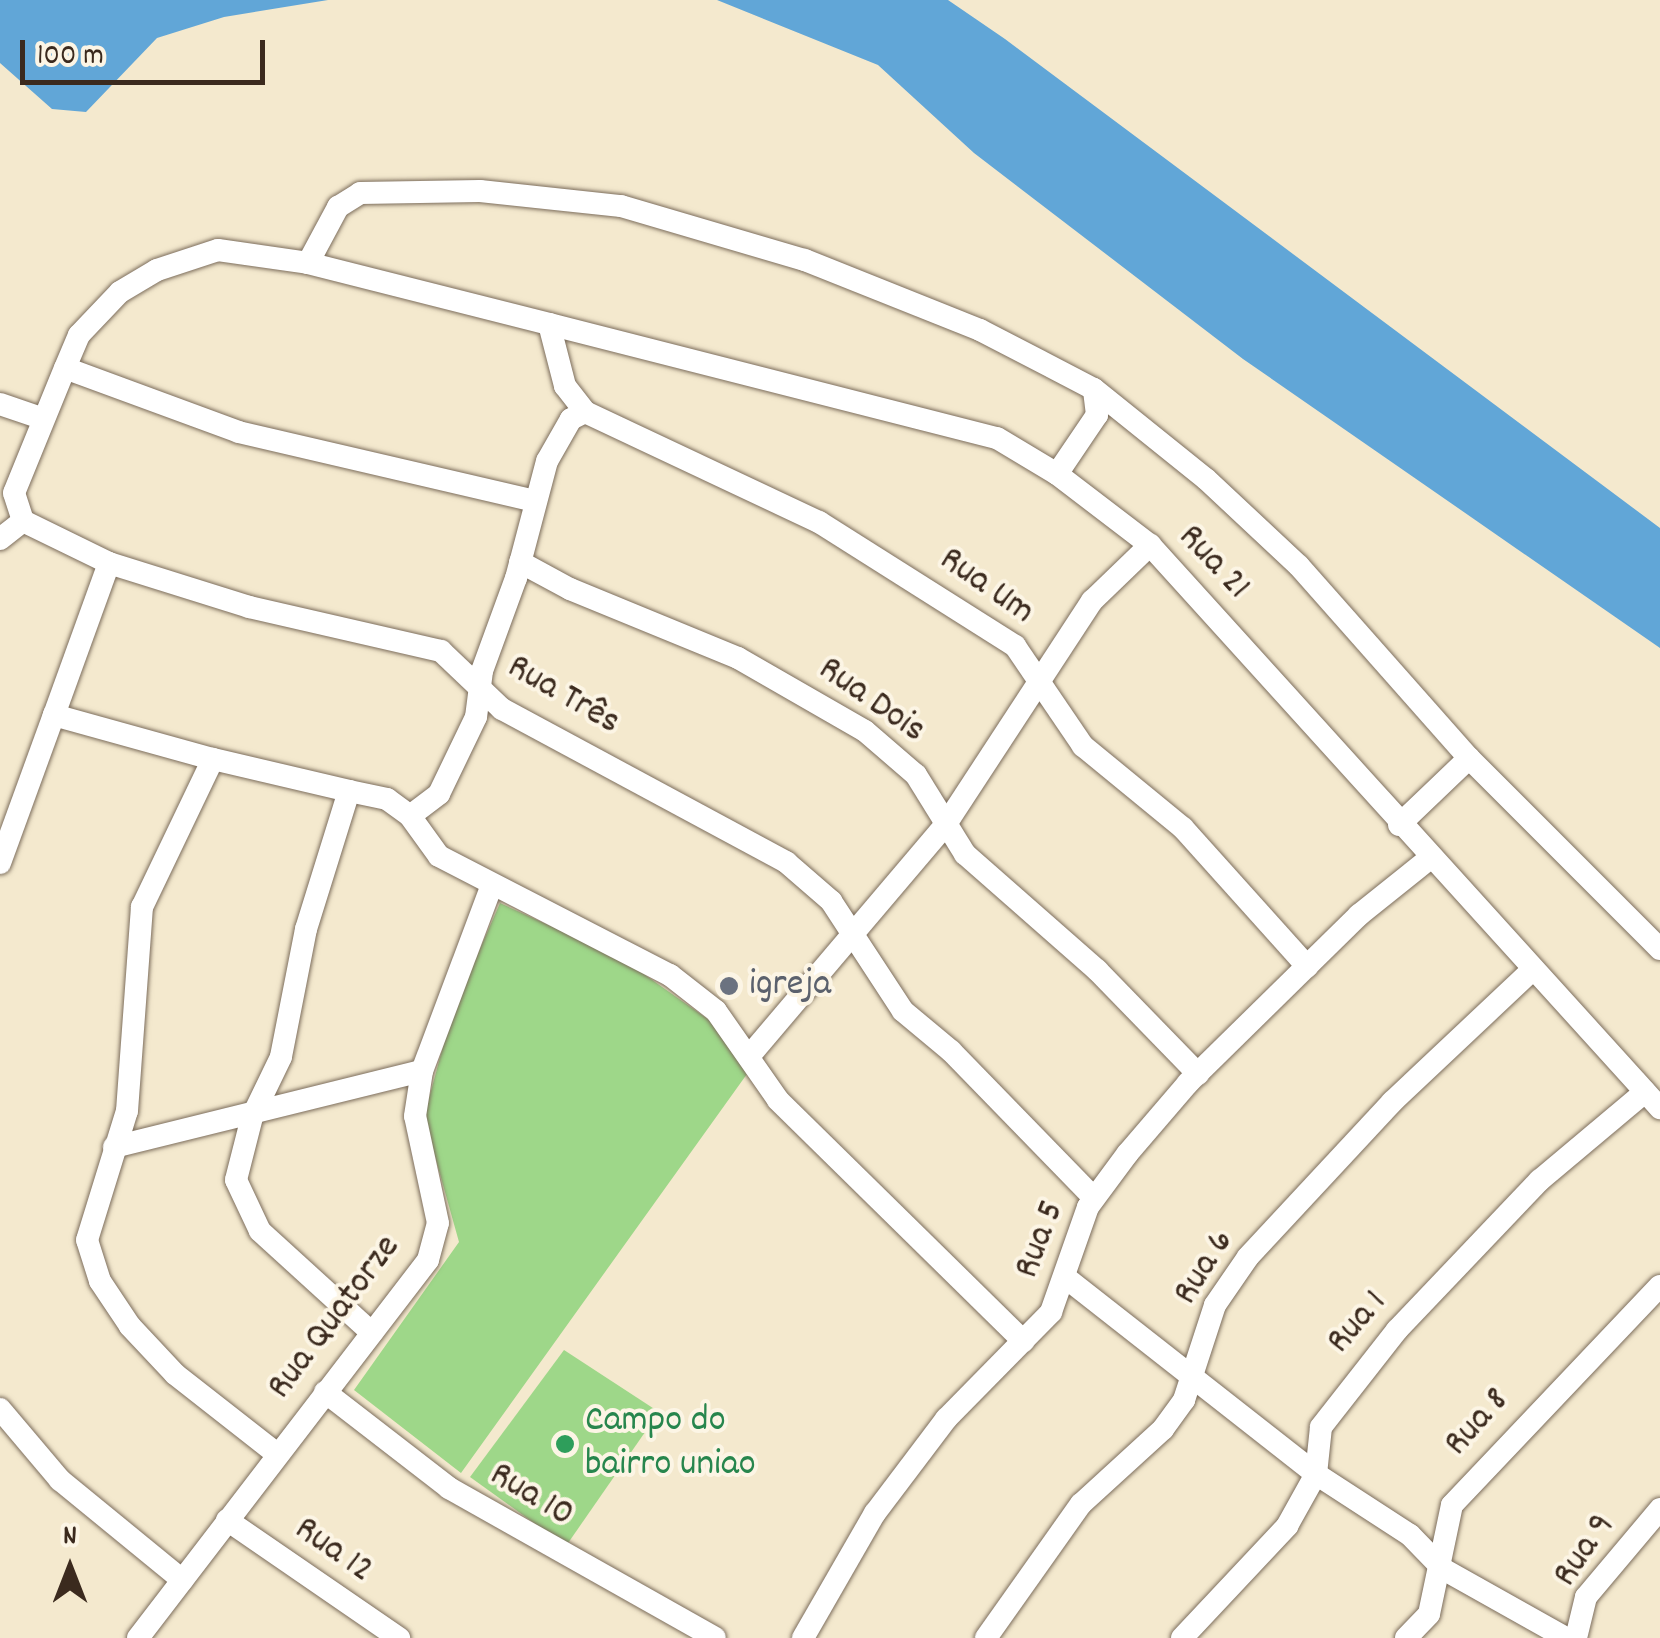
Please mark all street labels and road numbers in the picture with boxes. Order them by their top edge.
street label: Rua 21 [1167,516,1259,610]
street label: Rua Um [930,538,1042,636]
street label: Rua Três [498,645,628,747]
street label: Rua Dois [808,648,934,754]
street label: Rua 5 [1006,1195,1076,1285]
street label: Rua 6 [1164,1222,1246,1314]
street label: Rua Quatorze [258,1227,412,1409]
street label: Rua 1 [1318,1282,1398,1364]
street label: Rua 8 [1435,1379,1521,1467]
street label: Rua 10 [480,1453,582,1539]
street label: Rua 9 [1544,1506,1626,1596]
street label: Rua 12 [285,1508,381,1594]

